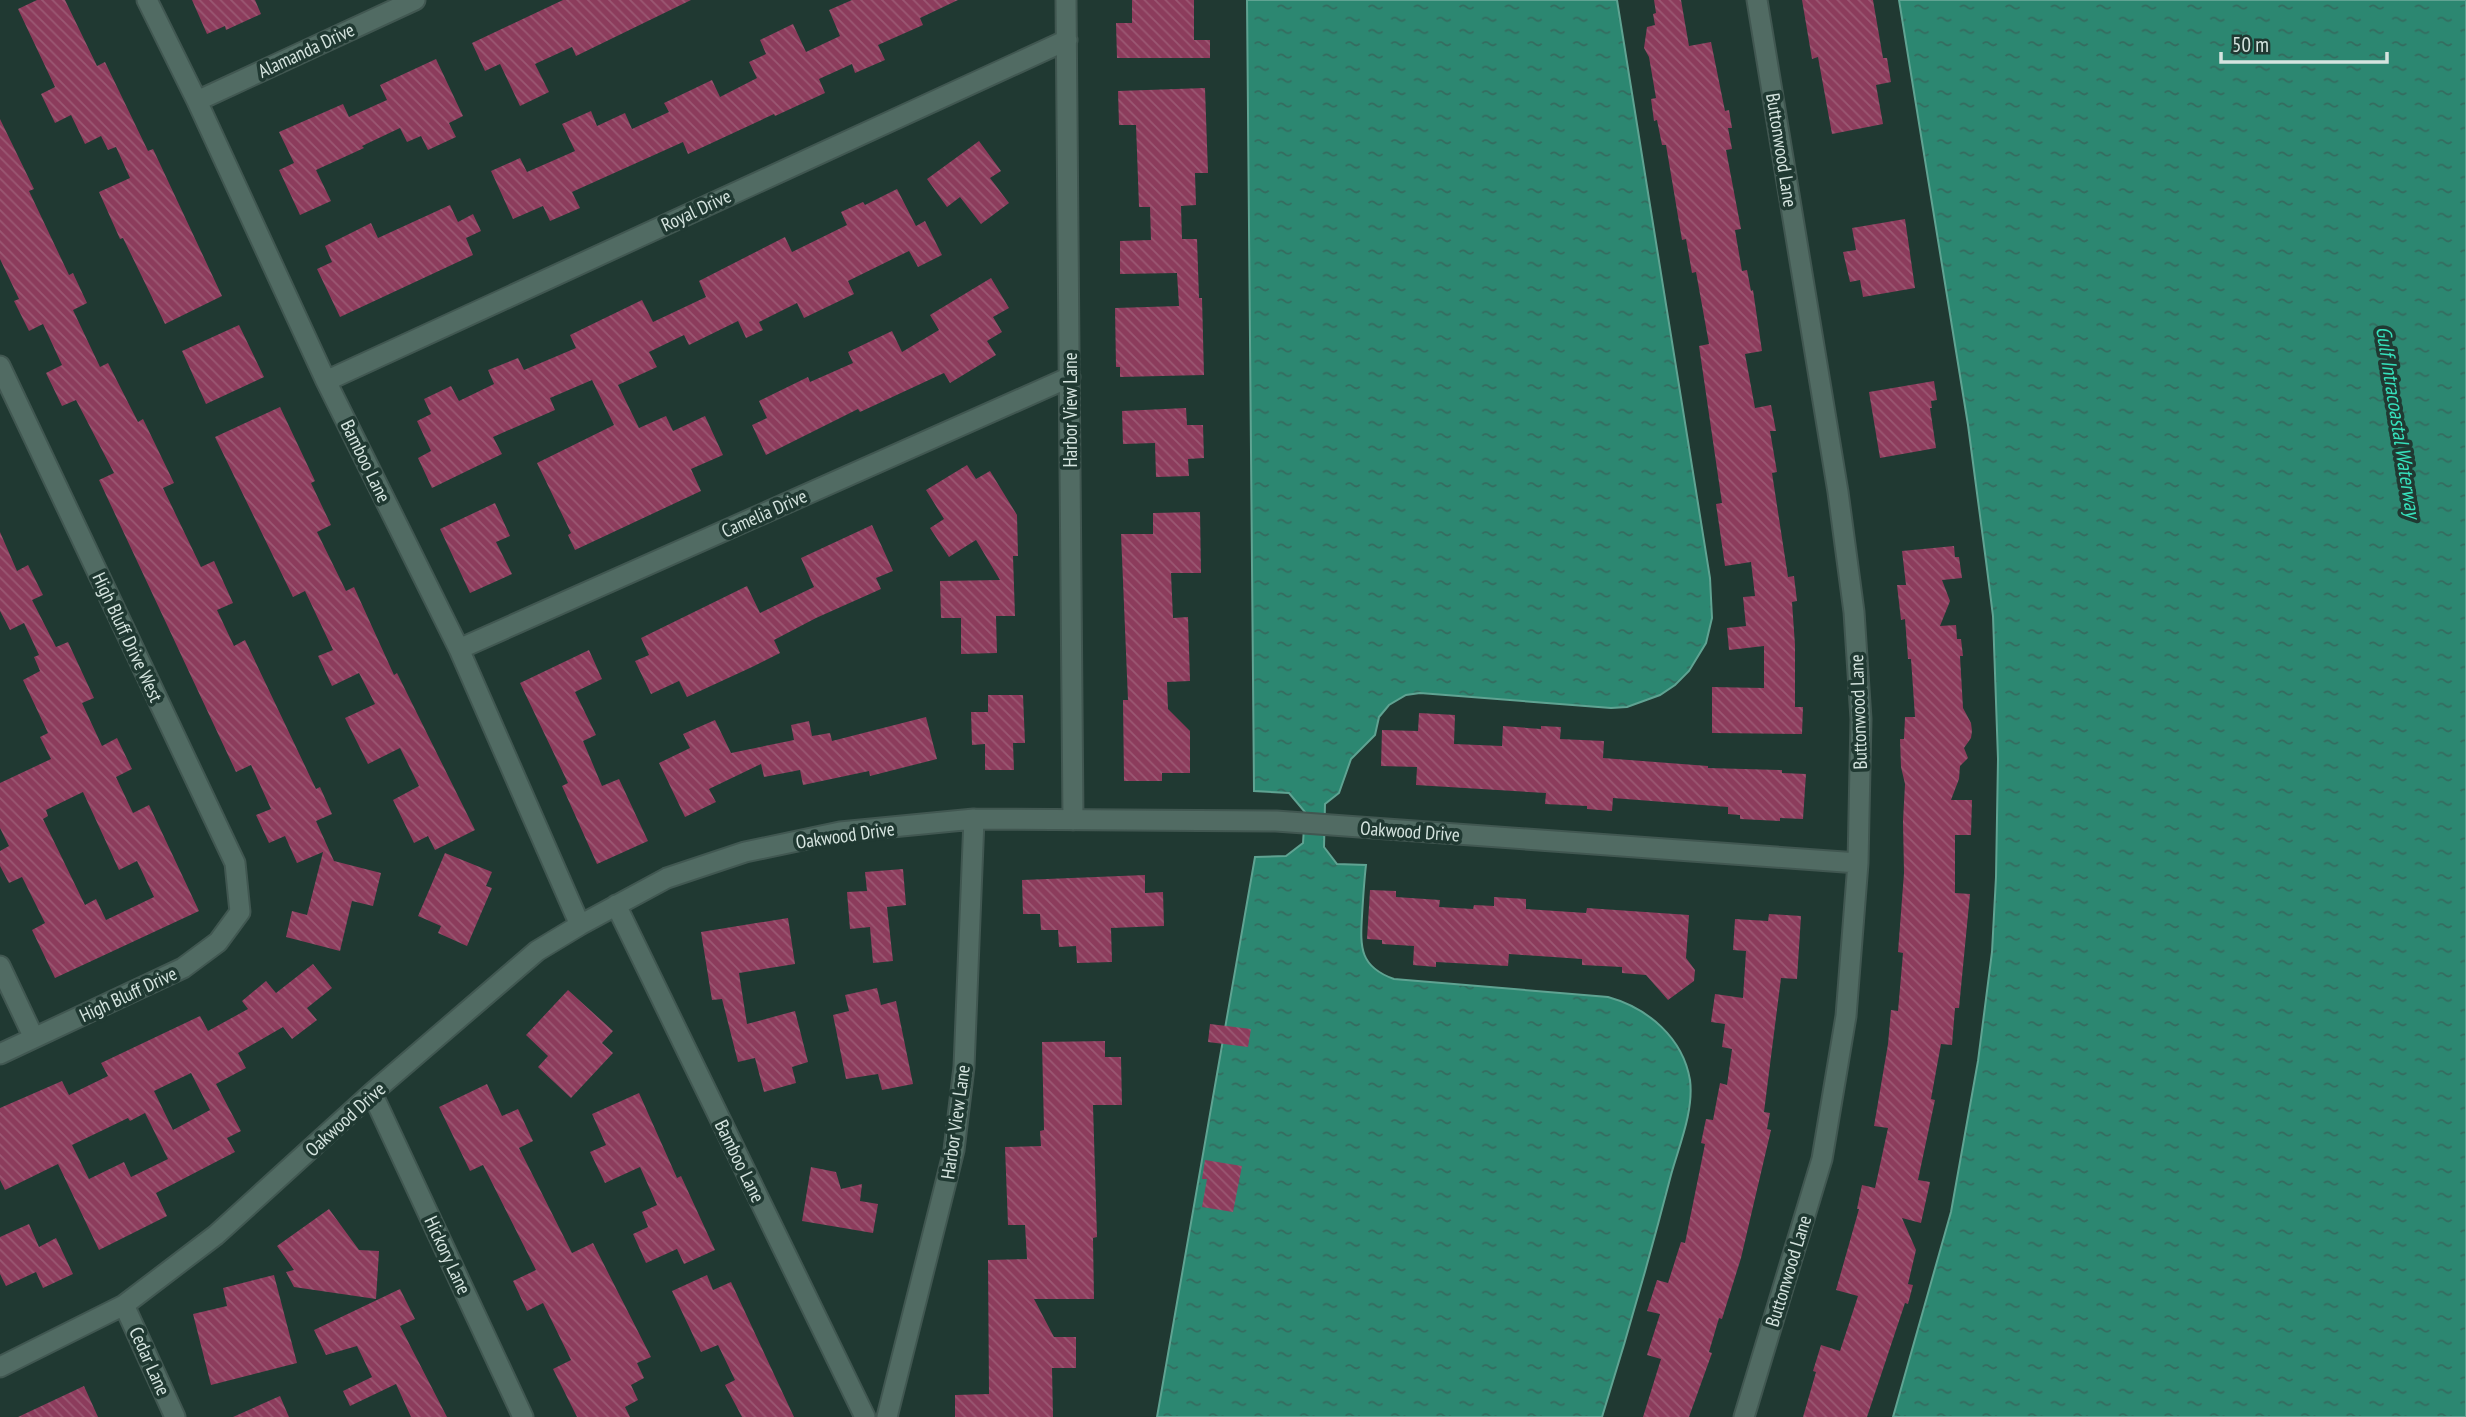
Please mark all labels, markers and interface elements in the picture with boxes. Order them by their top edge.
street label: Alamanda Drive [254,17,358,83]
scale bar [2221,21,2387,65]
text: 50 m [2232,31,2269,58]
street label: Buttonwood Lane [1761,91,1803,209]
street label: Royal Drive [657,183,735,237]
water label: Gulf Intracoastal Waterway [2370,324,2427,523]
street label: Harbor View Lane [1058,352,1082,468]
street label: Bamboo Lane [336,416,396,506]
street label: Camelia Drive [718,483,811,542]
street label: High Bluff Drive West [88,568,169,706]
street label: Buttonwood Lane [1844,654,1872,770]
street label: Oakwood Drive [794,816,896,854]
street label: Oakwood Drive [1359,816,1461,846]
street label: High Bluff Drive [75,961,181,1027]
street label: Harbor View Lane [935,1063,975,1181]
street label: Oakwood Drive [300,1077,390,1161]
street label: Bamboo Lane [710,1116,770,1206]
street label: Hickory Lane [419,1212,477,1298]
street label: Buttonwood Lane [1760,1212,1816,1330]
street label: Cedar Lane [124,1323,176,1399]

